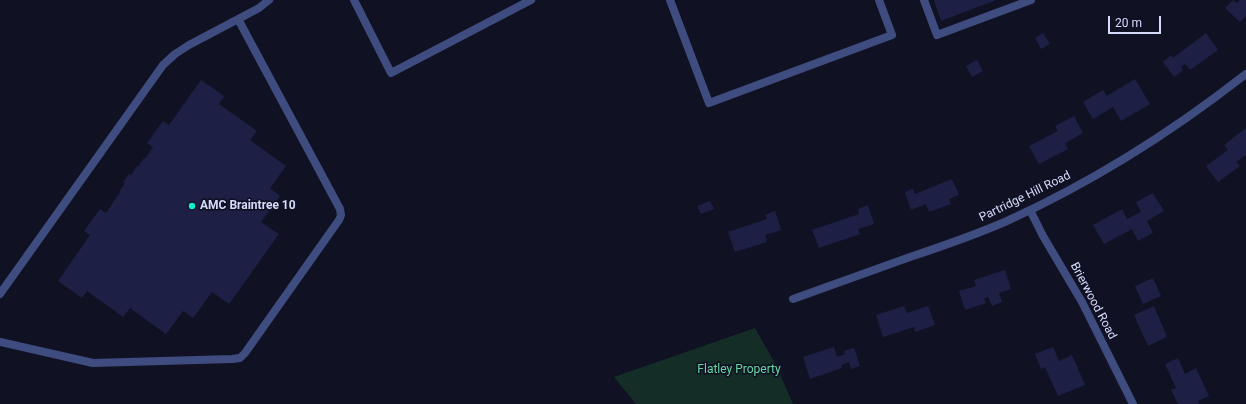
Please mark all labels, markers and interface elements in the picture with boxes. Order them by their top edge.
scale bar [1110,8,1163,34]
text: 20 m [1115,16,1142,30]
street label: Partridge Hill Road [977,169,1073,225]
place label: AMC Braintree 10 [200,199,296,213]
marker: AMC Braintree 10 [187,201,197,211]
street label: Brierwood Road [1067,260,1119,342]
park label: Flatley Property [697,363,781,377]

